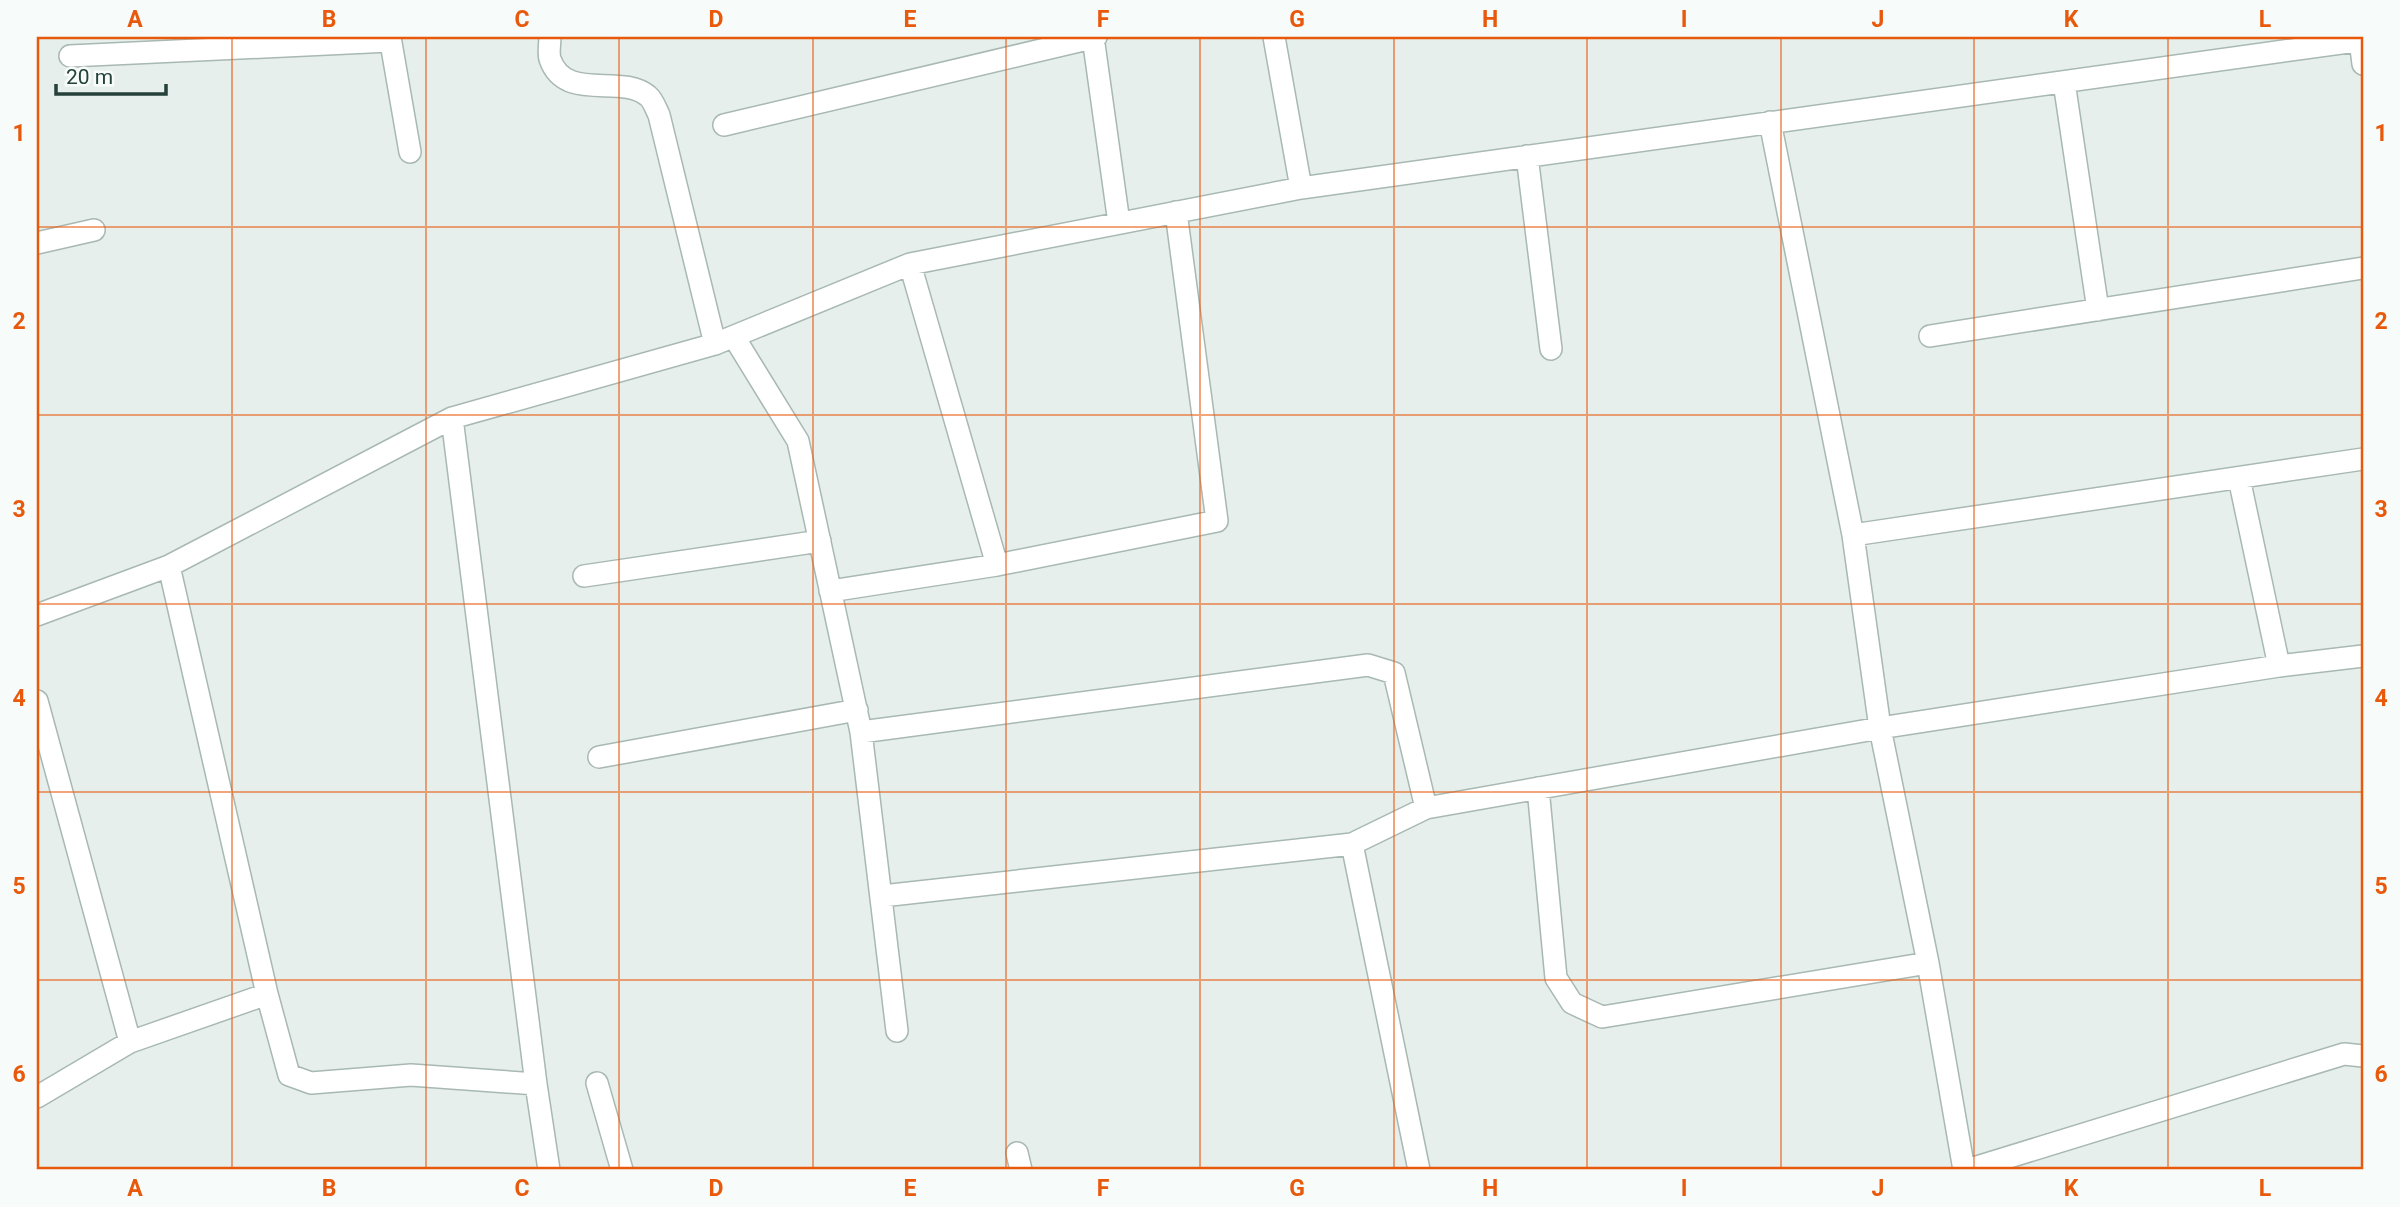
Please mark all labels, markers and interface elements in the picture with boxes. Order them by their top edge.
text: A [127,6,143,33]
text: B [322,6,336,33]
text: C [514,6,530,33]
text: D [709,6,723,33]
text: E [904,6,917,33]
text: F [1097,6,1110,33]
text: G [1289,6,1305,33]
text: H [1482,6,1498,33]
text: I [1681,6,1687,33]
text: J [1872,6,1884,33]
text: K [2064,6,2079,33]
text: L [2259,6,2271,33]
scale bar [56,52,166,96]
text: 20 m [66,65,113,89]
text: 1 [12,120,26,147]
text: 1 [2374,120,2388,147]
text: 2 [12,308,26,335]
text: 2 [2374,308,2388,335]
text: 3 [12,496,26,523]
text: 3 [2374,496,2388,523]
text: 4 [12,685,26,712]
text: 4 [2374,685,2388,712]
text: 5 [12,873,26,900]
text: 5 [2374,873,2388,900]
text: 6 [12,1061,26,1088]
text: 6 [2374,1061,2388,1088]
text: A [127,1175,143,1202]
text: B [322,1175,336,1202]
text: C [514,1175,530,1202]
text: D [709,1175,723,1202]
text: E [904,1175,917,1202]
text: F [1097,1175,1110,1202]
text: G [1289,1175,1305,1202]
text: H [1482,1175,1498,1202]
text: I [1681,1175,1687,1202]
text: J [1872,1175,1884,1202]
text: K [2064,1175,2079,1202]
text: L [2259,1175,2271,1202]

